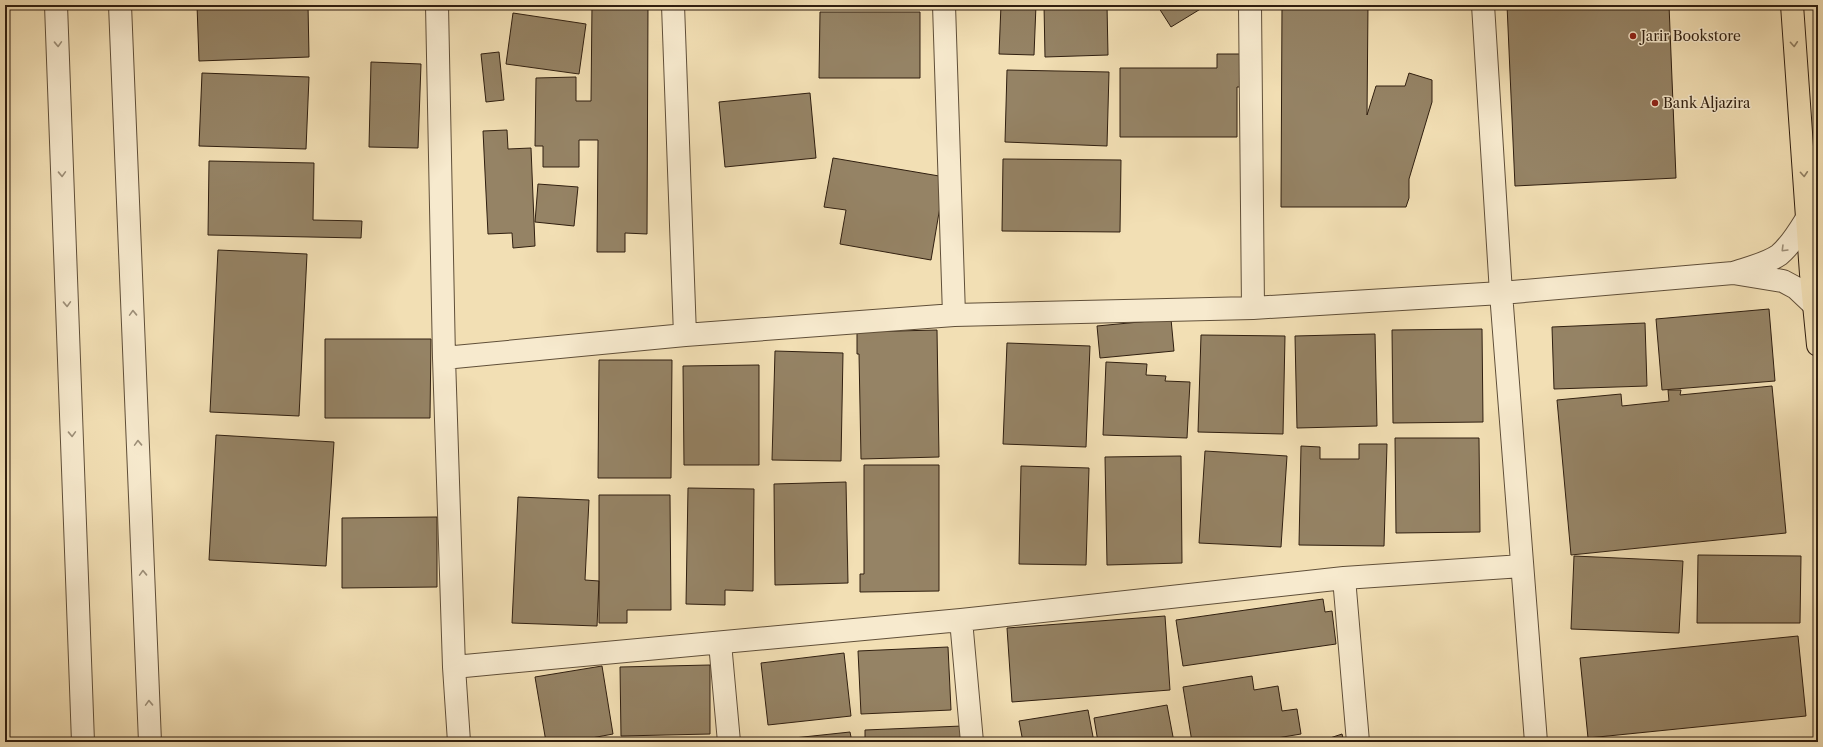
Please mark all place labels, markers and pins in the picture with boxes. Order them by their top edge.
place label: Jarir Bookstore [1639,27,1741,45]
marker: Jarir Bookstore [1628,31,1638,41]
place label: Bank Aljazira [1663,94,1751,112]
marker: Bank Aljazira [1650,98,1660,108]

